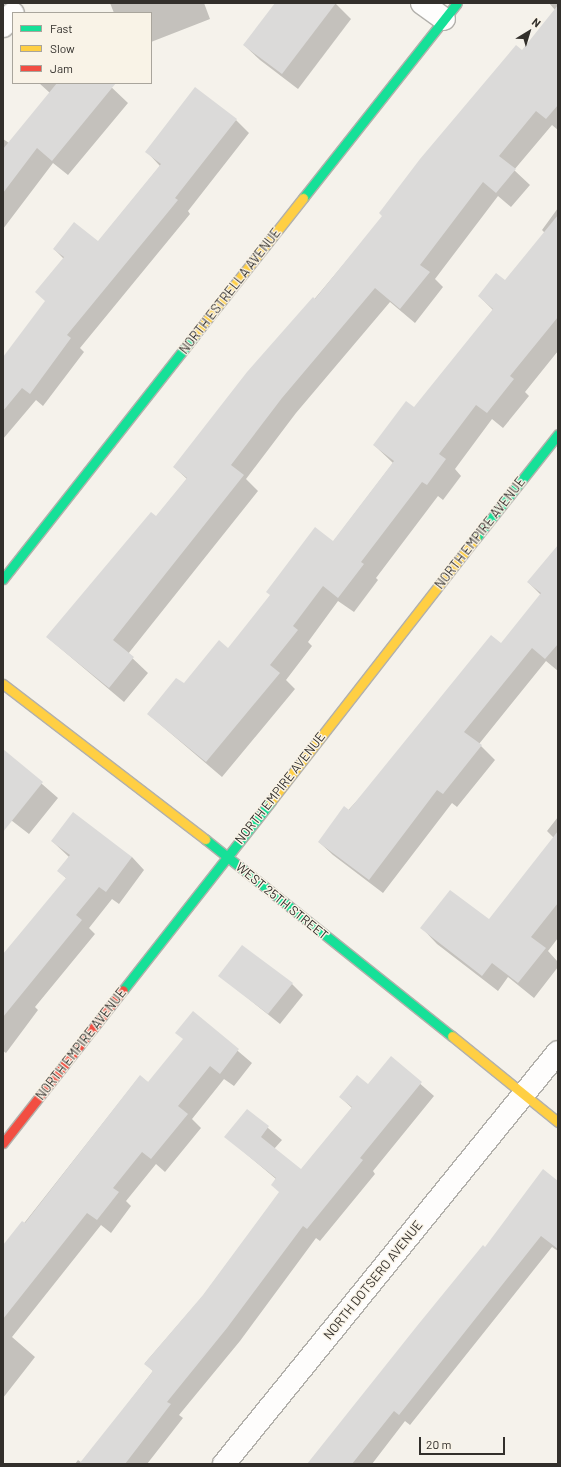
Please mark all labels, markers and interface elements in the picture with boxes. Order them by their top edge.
legend [12,12,152,84]
north arrow [509,12,549,52]
text: N [530,15,544,30]
text: Fast [50,21,73,35]
text: Slow [50,41,75,55]
text: Jam [50,61,73,75]
street label: NORTH ESTRELLA AVENUE [176,225,284,357]
street label: NORTH EMPIRE AVENUE [431,474,529,592]
street label: NORTH EMPIRE AVENUE [231,729,329,847]
street label: WEST 25TH STREET [233,859,331,943]
street label: NORTH EMPIRE AVENUE [32,985,130,1103]
street label: NORTH DOTSERO AVENUE [320,1217,426,1343]
scale bar [421,1429,507,1455]
text: 20 m [426,1437,452,1451]

